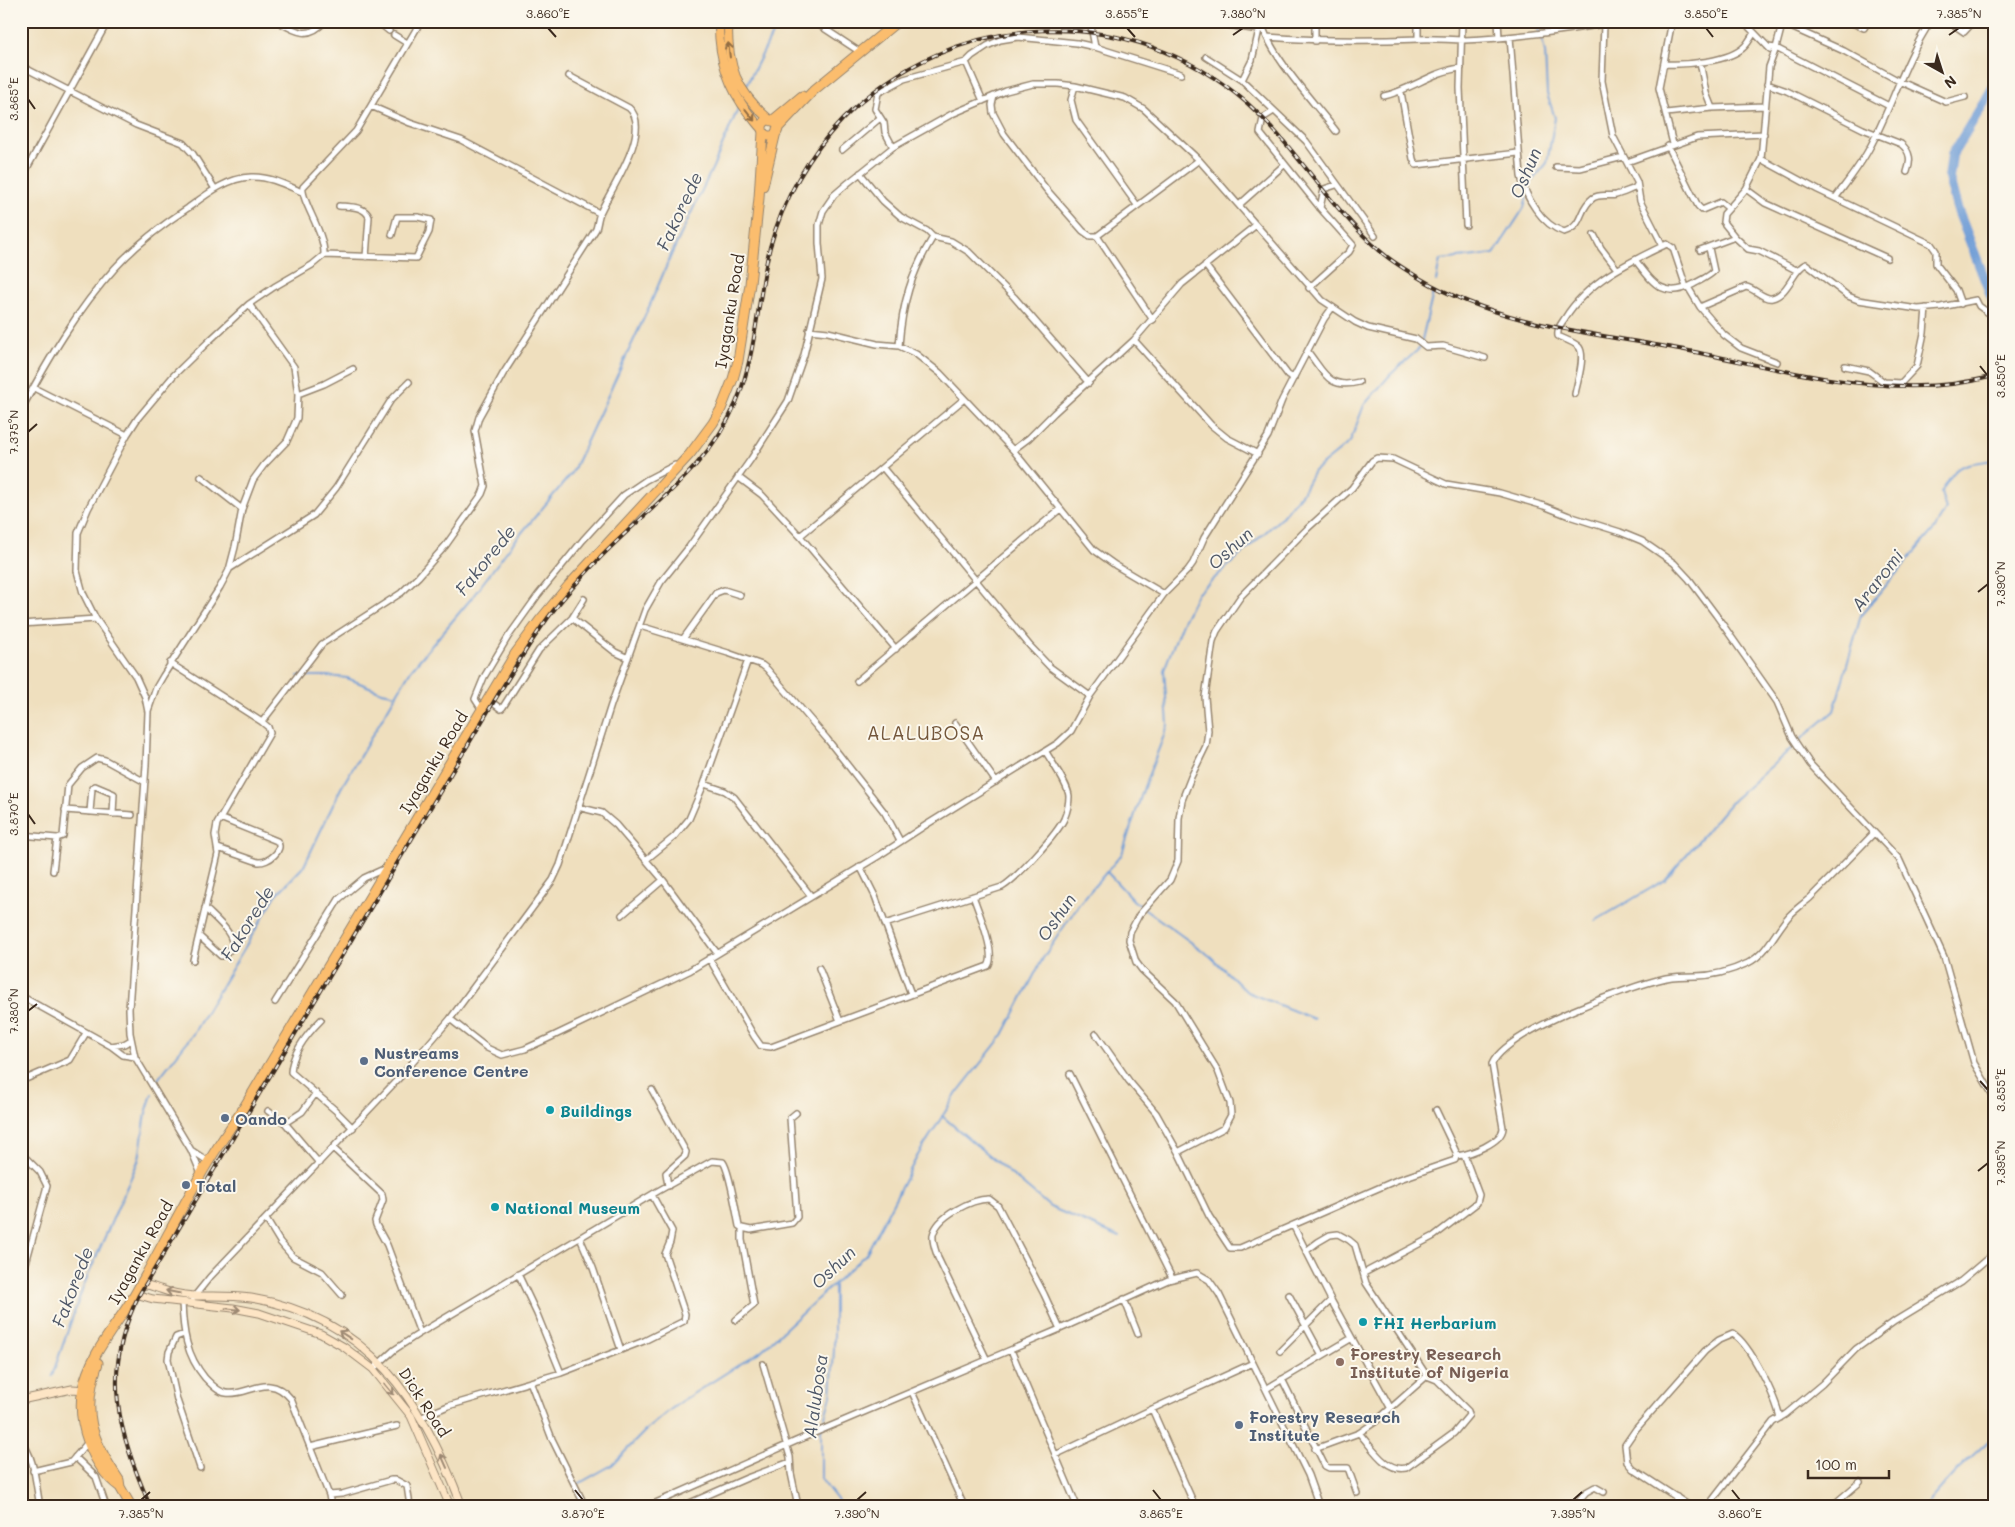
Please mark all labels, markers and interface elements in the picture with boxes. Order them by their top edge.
text: 3.860°E [526,5,570,21]
text: 3.855°E [1105,5,1149,21]
text: 7.380°N [1220,5,1266,21]
text: 3.850°E [1684,5,1728,21]
text: 7.385°N [1937,5,1982,21]
one-way arrow [724,43,734,59]
north arrow [1918,48,1968,98]
text: N [1940,72,1961,93]
text: 3.865°E [5,77,21,121]
one-way arrow [745,108,756,121]
water label: Oshun [1504,144,1546,202]
water label: Fakorede [650,168,708,254]
street label: Iyaganku Road [710,252,748,370]
text: 3.850°E [1992,354,2008,398]
text: 7.375°N [5,410,21,454]
water label: Fakorede [449,520,521,600]
water label: Oshun [1202,521,1258,575]
water label: Araromi [1845,544,1909,616]
text: 7.390°N [1992,561,2008,607]
street label: Iyaganku Road [394,707,472,817]
district label: ALALUBOSA [867,720,985,745]
text: 3.870°E [5,792,21,836]
water label: Fakorede [215,881,279,965]
water label: Oshun [1031,888,1081,946]
text: 7.380°N [5,988,21,1034]
place label: Nustreams Conference Centre [374,1042,529,1081]
marker: Nustreams Conference Centre [358,1055,370,1067]
text: 3.855°E [1992,1068,2008,1112]
place label: Buildings [560,1100,632,1121]
marker: Buildings [544,1104,556,1116]
place label: Oando [235,1108,287,1129]
marker: Oando [219,1112,231,1124]
text: 7.395°N [1992,1141,2008,1185]
place label: Total [196,1175,236,1196]
marker: Total [180,1179,192,1191]
street label: Iyaganku Road [103,1196,177,1308]
place label: National Museum [505,1197,640,1218]
marker: National Museum [489,1201,501,1213]
water label: Oshun [805,1240,861,1294]
water label: Fakorede [46,1243,98,1331]
one-way arrow [165,1287,181,1297]
one-way arrow [225,1304,241,1314]
place label: FHI Herbarium [1373,1312,1496,1333]
marker: FHI Herbarium [1357,1316,1369,1328]
one-way arrow [338,1330,352,1340]
place label: Forestry Research Institute of Nigeria [1350,1343,1509,1382]
water label: Alalubosa [797,1352,833,1440]
marker: Forestry Research Institute of Nigeria [1334,1356,1346,1368]
street label: Dick Road [395,1363,455,1441]
one-way arrow [383,1382,394,1395]
place label: Forestry Research Institute [1249,1406,1400,1445]
marker: Forestry Research Institute [1233,1419,1245,1431]
scale bar [1808,1447,1889,1479]
one-way arrow [438,1453,447,1468]
text: 100 m [1815,1454,1857,1474]
text: 7.385°N [119,1505,164,1521]
text: 3.870°E [561,1505,605,1521]
text: 7.390°N [834,1505,880,1521]
text: 3.865°E [1139,1505,1183,1521]
text: 7.395°N [1551,1505,1595,1521]
text: 3.860°E [1718,1505,1762,1521]

